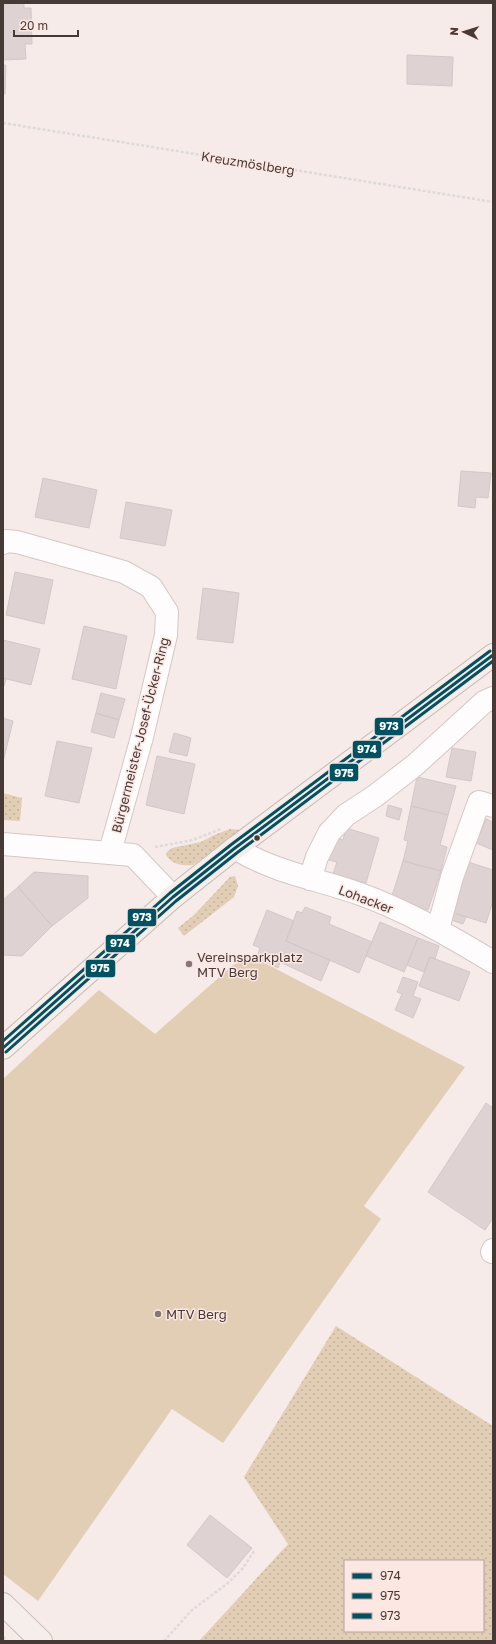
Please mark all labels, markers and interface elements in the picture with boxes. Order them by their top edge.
scale bar [14,12,78,38]
north arrow [444,12,484,52]
text: 20 m [20,18,48,33]
text: N [447,27,460,36]
street label: Kreuzmöslberg [200,148,296,178]
street label: Bürgermeister-Josef-Ücker-Ring [108,635,172,835]
line badge: 973 [374,717,404,736]
text: 973 [379,719,399,732]
line badge: 974 [352,740,382,759]
text: 974 [357,742,377,755]
line badge: 975 [329,763,359,782]
text: 975 [334,766,354,779]
unlabelled marker [252,833,262,843]
street label: Lohacker [336,881,396,917]
line badge: 973 [127,908,157,927]
text: 973 [132,910,152,923]
line badge: 974 [105,934,136,953]
text: 974 [110,936,130,949]
place label: Vereinsparkplatz MTV Berg [197,949,303,980]
line badge: 975 [85,959,116,978]
marker: Vereinsparkplatz MTV Berg [184,959,194,969]
text: 975 [90,961,110,974]
place label: MTV Berg [166,1306,227,1322]
marker: MTV Berg [153,1309,163,1319]
legend [344,1560,484,1632]
text: 974 [380,1568,401,1583]
text: 975 [380,1588,401,1603]
text: 973 [380,1608,401,1623]

